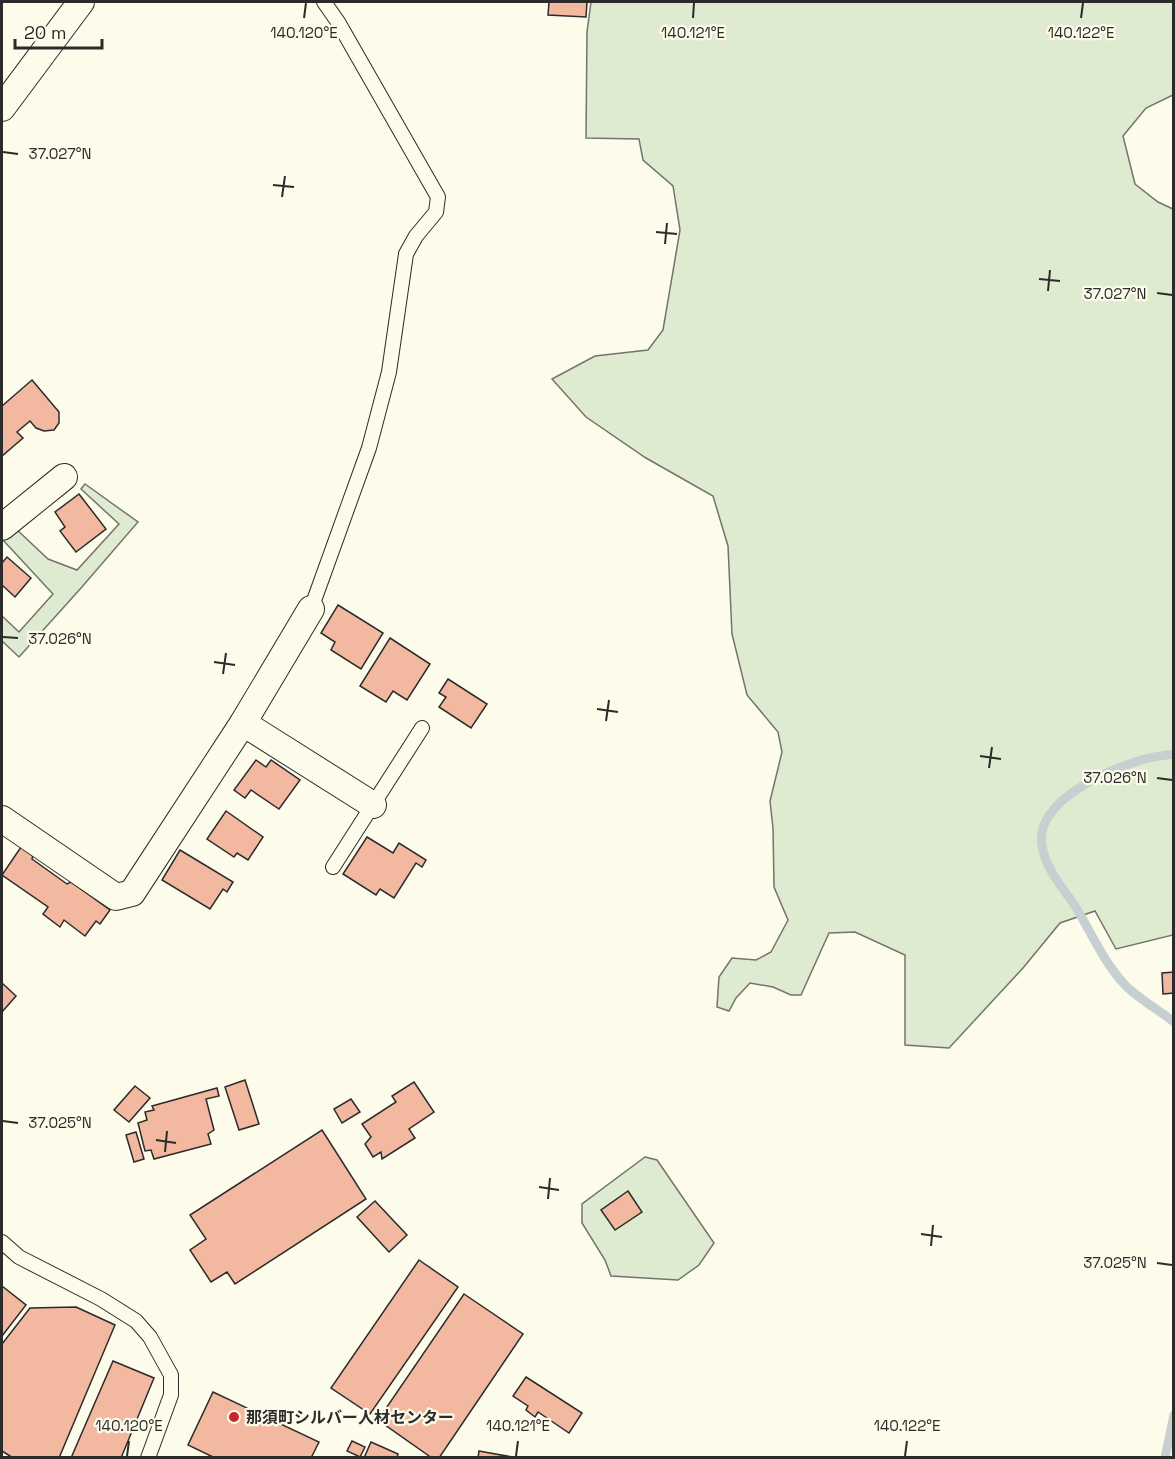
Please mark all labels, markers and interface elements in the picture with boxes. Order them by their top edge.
scale bar [15,12,102,50]
text: 20 m [24,21,67,44]
text: 140.120°E [270,23,338,42]
text: 140.121°E [661,23,725,42]
text: 140.122°E [1048,23,1114,42]
text: 37.027°N [29,144,91,163]
text: 37.027°N [1084,284,1146,303]
text: 37.026°N [28,629,92,648]
text: 37.026°N [1083,768,1147,787]
text: 37.025°N [28,1113,92,1132]
text: 37.025°N [1083,1253,1147,1272]
place label: 那須町シルバー人材センター [246,1407,454,1428]
marker: 那須町シルバー人材センター [227,1410,241,1424]
text: 140.120°E [95,1416,163,1435]
text: 140.121°E [486,1416,550,1435]
text: 140.122°E [874,1416,940,1435]

